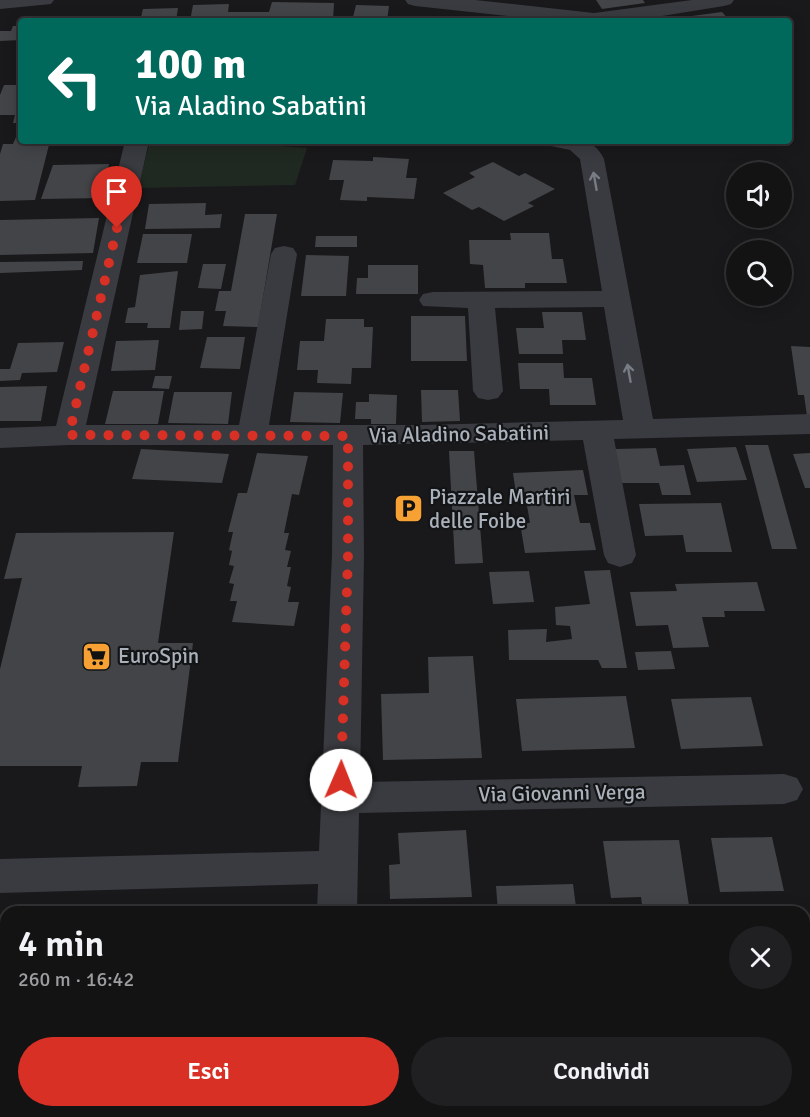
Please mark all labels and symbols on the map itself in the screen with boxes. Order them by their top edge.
pin [91,166,142,228]
one-way arrow [590,171,601,191]
one-way arrow [623,363,634,383]
street label: Via Aladino Sabatini [369,419,549,449]
place label: Piazzale Martiri delle Foibe [429,484,571,534]
parking icon: Piazzale Martiri delle Foibe [392,493,424,525]
supermarket icon: EuroSpin [81,640,113,672]
place label: EuroSpin [118,643,199,669]
position arrow [309,748,373,812]
street label: Via Giovanni Verga [478,779,646,807]

